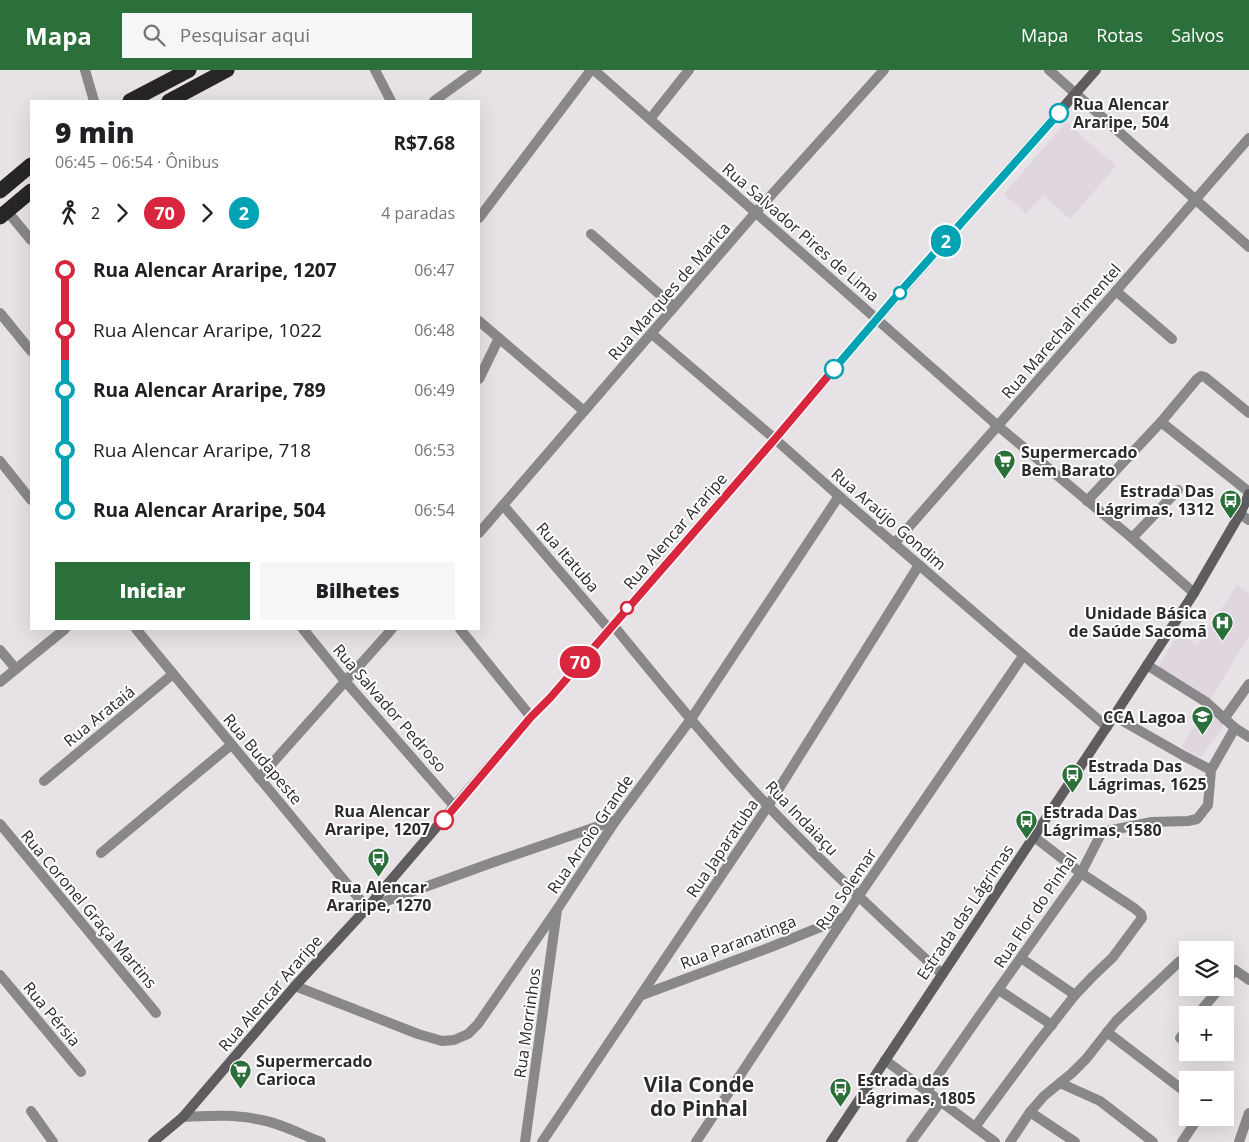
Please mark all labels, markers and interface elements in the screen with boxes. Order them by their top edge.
search box [122,13,472,58]
text: Mapa [25,19,92,52]
icon: search [140,21,168,49]
text: Pesquisar aqui [180,22,310,48]
text: Mapa [1021,23,1068,47]
text: Rotas [1096,23,1143,47]
text: Salvos [1171,23,1224,47]
place label: Rua Alencar Araripe, 504 [1073,93,1169,133]
marker: Rua Alencar Araripe, 504 [1049,103,1069,123]
text: 9 min [55,113,135,151]
text: R$7.68 [394,130,455,156]
text: 06:45 – 06:54 · Ônibus [55,151,219,173]
street label: Rua Salvador Pires de Lima [718,158,884,306]
icon: walk [55,199,83,227]
icon: forward [108,199,136,227]
icon: forward [193,199,221,227]
text: 70 [154,201,175,225]
text: 2 [239,201,249,225]
text: 2 [91,202,100,224]
text: 4 paradas [381,202,455,224]
street label: Rua Marques de Marica [603,217,735,365]
line badge: 2 [930,225,962,257]
text: 2 [941,229,951,253]
text: Rua Alencar Araripe, 1207 [93,257,337,283]
text: 06:47 [414,259,455,281]
street label: Rua Marechal Pimentel [996,259,1126,403]
unlabelled marker [893,286,907,300]
text: Rua Alencar Araripe, 1022 [93,317,322,343]
text: 06:48 [414,319,455,341]
unlabelled marker [824,359,844,379]
text: Rua Alencar Araripe, 789 [93,377,326,403]
text: 06:49 [414,379,455,401]
text: Rua Alencar Araripe, 718 [93,437,311,463]
text: 06:53 [414,439,455,461]
place label: Supermercado Bem Barato [1021,441,1138,481]
supermarket icon: Supermercado Bem Barato [993,449,1017,480]
street label: Rua Araújo Gondim [827,463,951,575]
street label: Rua Alencar Araripe [618,468,732,594]
place label: Estrada Das Lágrimas, 1312 [1095,480,1214,520]
bus stop icon: Estrada Das Lágrimas, 1312 [1218,488,1242,519]
text: Rua Alencar Araripe, 504 [93,497,326,523]
text: 06:54 [414,499,455,521]
street label: Rua Itatuba [531,517,605,597]
button: Iniciar [55,562,250,620]
button: Bilhetes [260,562,455,620]
unlabelled marker [620,601,634,615]
place label: Unidade Básica de Saúde Sacomã [1069,602,1207,642]
hospital icon: Unidade Básica de Saúde Sacomã [1211,610,1235,641]
street label: Rua Salvador Pedroso [328,639,452,777]
line badge: 70 [558,646,602,678]
text: 70 [570,650,590,674]
street label: Rua Arataiá [59,680,139,752]
school or university icon: CCA Lagoa [1190,705,1214,736]
place label: CCA Lagoa [1103,706,1186,728]
street label: Rua Budapeste [218,709,308,809]
place label: Estrada Das Lágrimas, 1625 [1088,755,1207,795]
bus stop icon: Estrada Das Lágrimas, 1625 [1060,763,1084,794]
street label: Rua Arroio Grande [542,770,638,898]
street label: Rua Indaiaçu [761,776,843,860]
street label: Rua Japaratuba [681,794,763,902]
place label: Rua Alencar Araripe, 1207 [325,800,430,840]
place label: Estrada Das Lágrimas, 1580 [1043,801,1162,841]
bus stop icon: Estrada Das Lágrimas, 1580 [1015,809,1039,840]
marker: Rua Alencar Araripe, 1207 [434,810,454,830]
street label: Rua Coronel Graça Martins [16,825,162,993]
street label: Estrada das Lágrimas [911,840,1019,984]
street label: Rua Solemar [810,843,882,934]
bus stop icon: Rua Alencar Araripe, 1270 [367,846,391,877]
street label: Rua Flor do Pinhal [988,848,1082,972]
place label: Rua Alencar Araripe, 1270 [326,876,432,916]
street label: Rua Paranatinga [677,910,799,974]
street label: Rua Alencar Araripe [213,930,327,1056]
map controls [1179,941,1234,1126]
button: layers [1179,941,1234,996]
street label: Rua Morrinhos [508,967,546,1079]
street label: Rua Pérsia [18,977,86,1051]
button: + [1179,1006,1234,1061]
place label: Supermercado Carioca [256,1050,373,1090]
supermarket icon: Supermercado Carioca [228,1058,252,1089]
place label: Estrada das Lágrimas, 1805 [857,1069,976,1109]
district label: Vila Conde do Pinhal [644,1070,754,1122]
button: − [1179,1071,1234,1126]
bus stop icon: Estrada das Lágrimas, 1805 [829,1077,853,1108]

